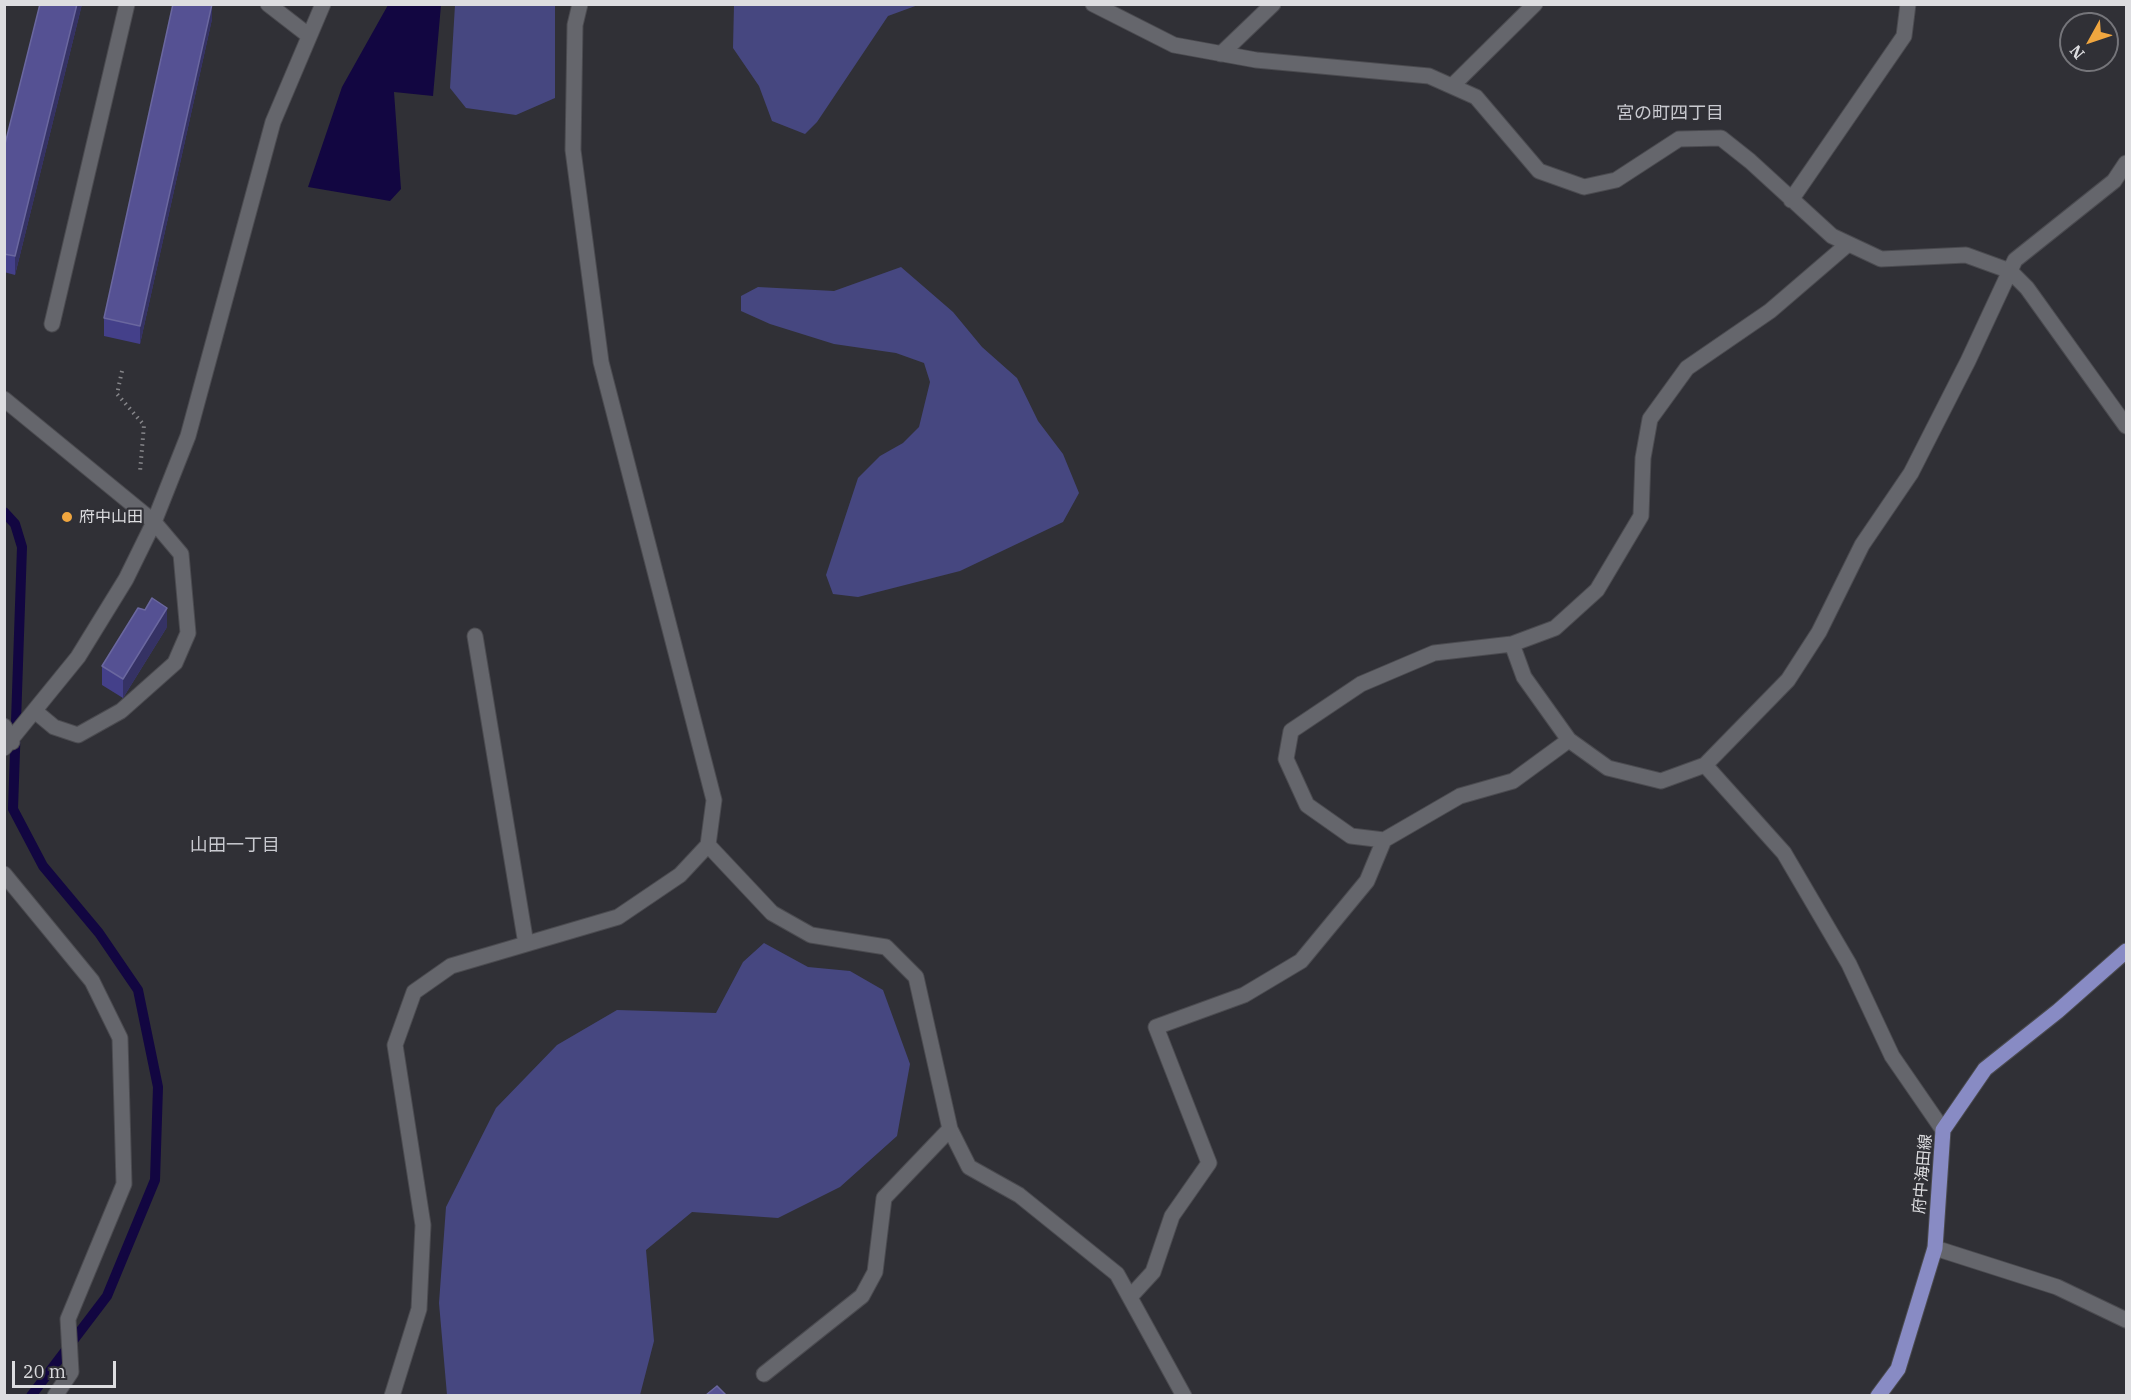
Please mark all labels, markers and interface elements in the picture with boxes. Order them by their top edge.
north arrow [2059,12,2119,72]
text: N [2065,41,2088,64]
district label: 宮の町四丁目 [1616,103,1724,125]
place label: 府中山田 [79,507,143,527]
marker: 府中山田 [60,510,74,524]
district label: 山田一丁目 [190,835,280,857]
street label: 府中海田線 [1910,1133,1936,1215]
scale bar [15,1349,118,1387]
text: 20 m [23,1360,66,1383]

